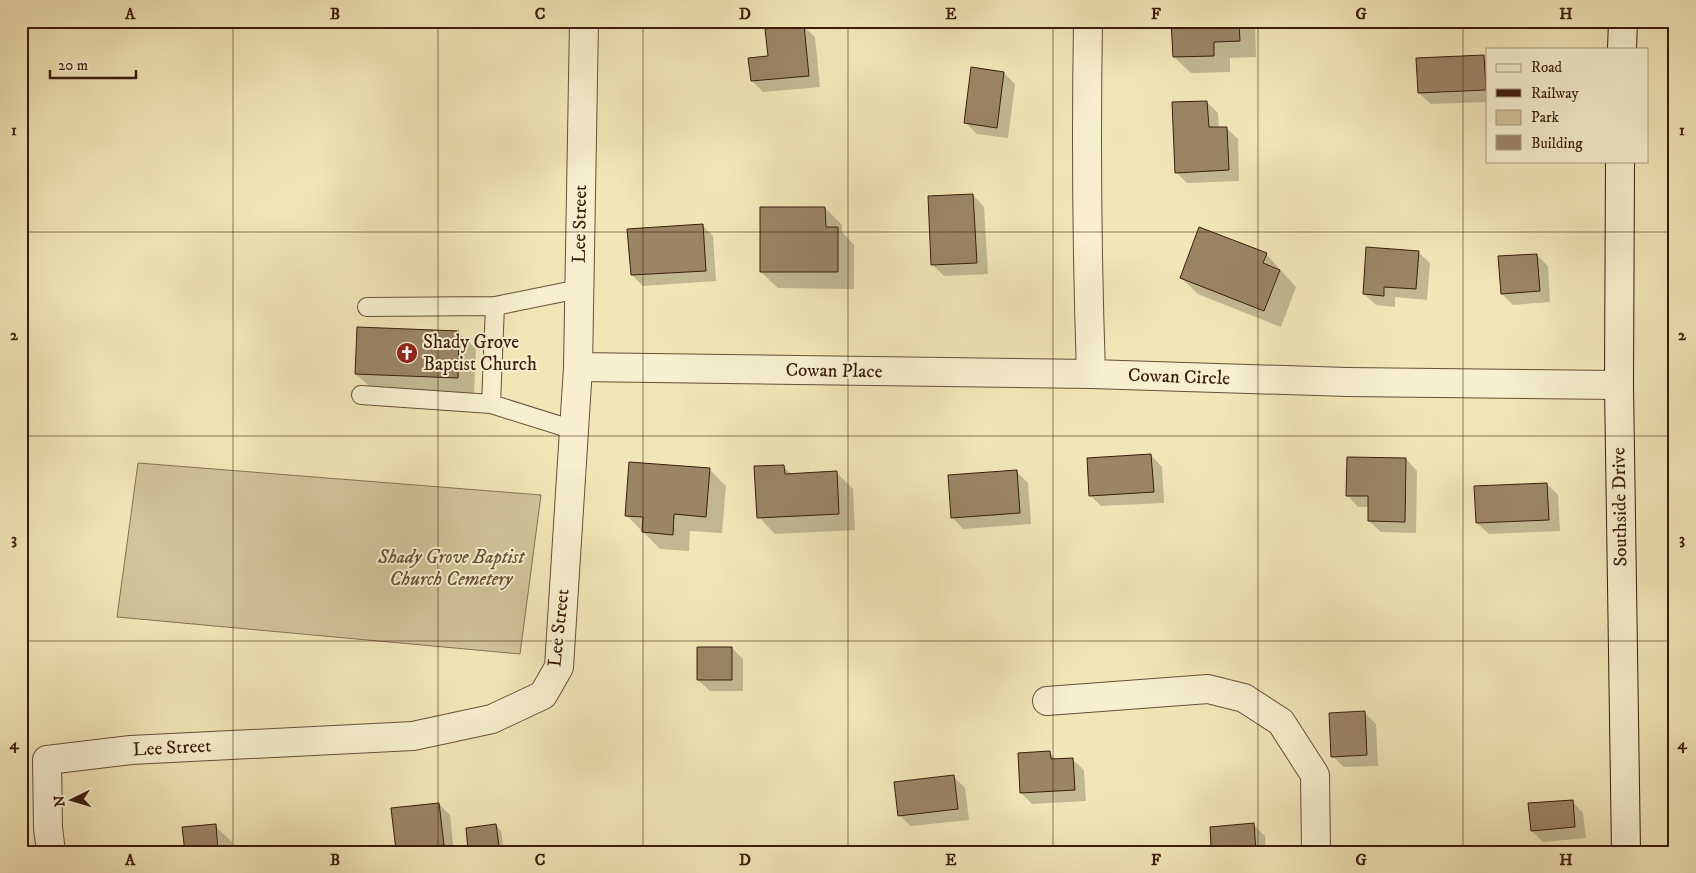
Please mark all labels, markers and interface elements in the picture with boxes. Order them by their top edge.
text: A [124,4,136,24]
text: B [330,4,340,24]
text: C [535,4,545,24]
text: D [739,4,751,24]
text: E [945,4,957,24]
text: F [1151,4,1161,24]
text: G [1355,4,1367,24]
text: H [1559,4,1573,24]
scale bar [50,48,136,80]
legend [1486,48,1648,162]
text: 20 m [58,56,88,75]
text: Road [1531,58,1563,77]
text: Railway [1531,84,1579,103]
text: Park [1531,108,1560,127]
text: 1 [11,120,17,140]
text: 1 [1679,120,1685,140]
text: Building [1531,134,1583,153]
street label: Lee Street [568,185,592,263]
text: 2 [10,325,19,345]
text: 2 [1678,325,1687,345]
place label: Shady Grove Baptist Church [423,331,537,376]
church icon: Shady Grove Baptist Church [395,341,419,365]
street label: Cowan Place [785,359,883,383]
street label: Cowan Circle [1128,364,1231,390]
street label: Southside Drive [1607,447,1633,567]
text: 3 [11,529,17,549]
text: 3 [1679,529,1685,549]
park label: Shady Grove Baptist Church Cemetery [377,546,525,591]
street label: Lee Street [543,588,575,668]
text: 4 [8,734,19,754]
street label: Lee Street [132,734,212,762]
text: 4 [1676,734,1687,754]
north arrow [48,776,98,826]
text: N [51,794,70,808]
text: A [124,850,136,870]
text: B [330,850,340,870]
text: C [535,850,545,870]
text: D [739,850,751,870]
text: E [945,850,957,870]
text: F [1151,850,1161,870]
text: G [1355,850,1367,870]
text: H [1559,850,1573,870]

